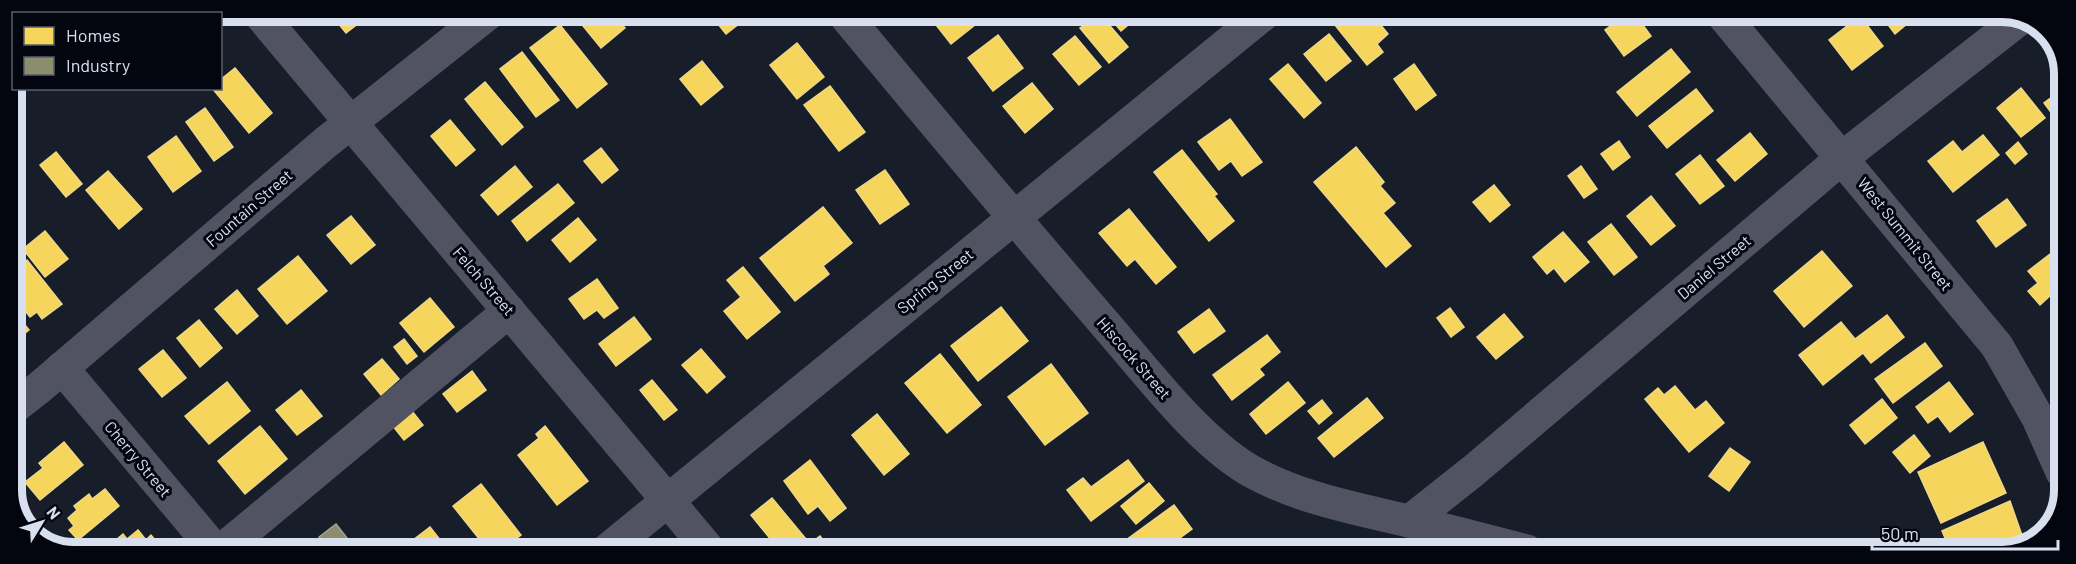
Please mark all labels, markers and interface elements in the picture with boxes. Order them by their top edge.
legend [12,12,222,90]
text: Homes [66,24,120,46]
text: Industry [66,54,130,76]
street label: Fountain Street [202,165,296,250]
street label: West Summit Street [1854,173,1957,294]
street label: Daniel Street [1673,230,1754,303]
street label: Felch Street [449,243,519,319]
street label: Spring Street [893,244,976,317]
street label: Hiscock Street [1094,313,1175,403]
street label: Cherry Street [101,417,176,500]
north arrow [12,492,72,552]
text: N [43,502,65,522]
scale bar [1872,513,2058,551]
text: 50 m [1881,522,1919,544]

